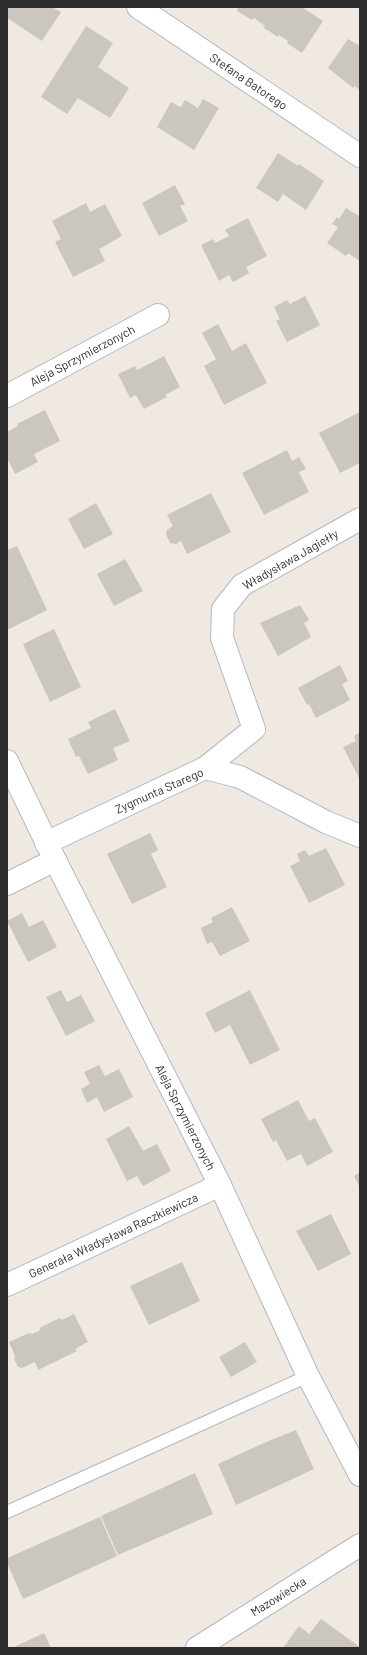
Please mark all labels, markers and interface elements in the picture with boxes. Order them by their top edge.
street label: Stefana Batorego [208,50,290,112]
street label: Aleja Sprzymierzonych [27,321,137,389]
street label: Władysława Jagiełły [240,526,341,592]
street label: Zygmunta Starego [113,764,205,816]
street label: Aleja Sprzymierzonych [153,1062,219,1172]
street label: Generała Władysława Raczkiewicza [26,1190,200,1280]
street label: Mazowiecka [248,1573,308,1619]

